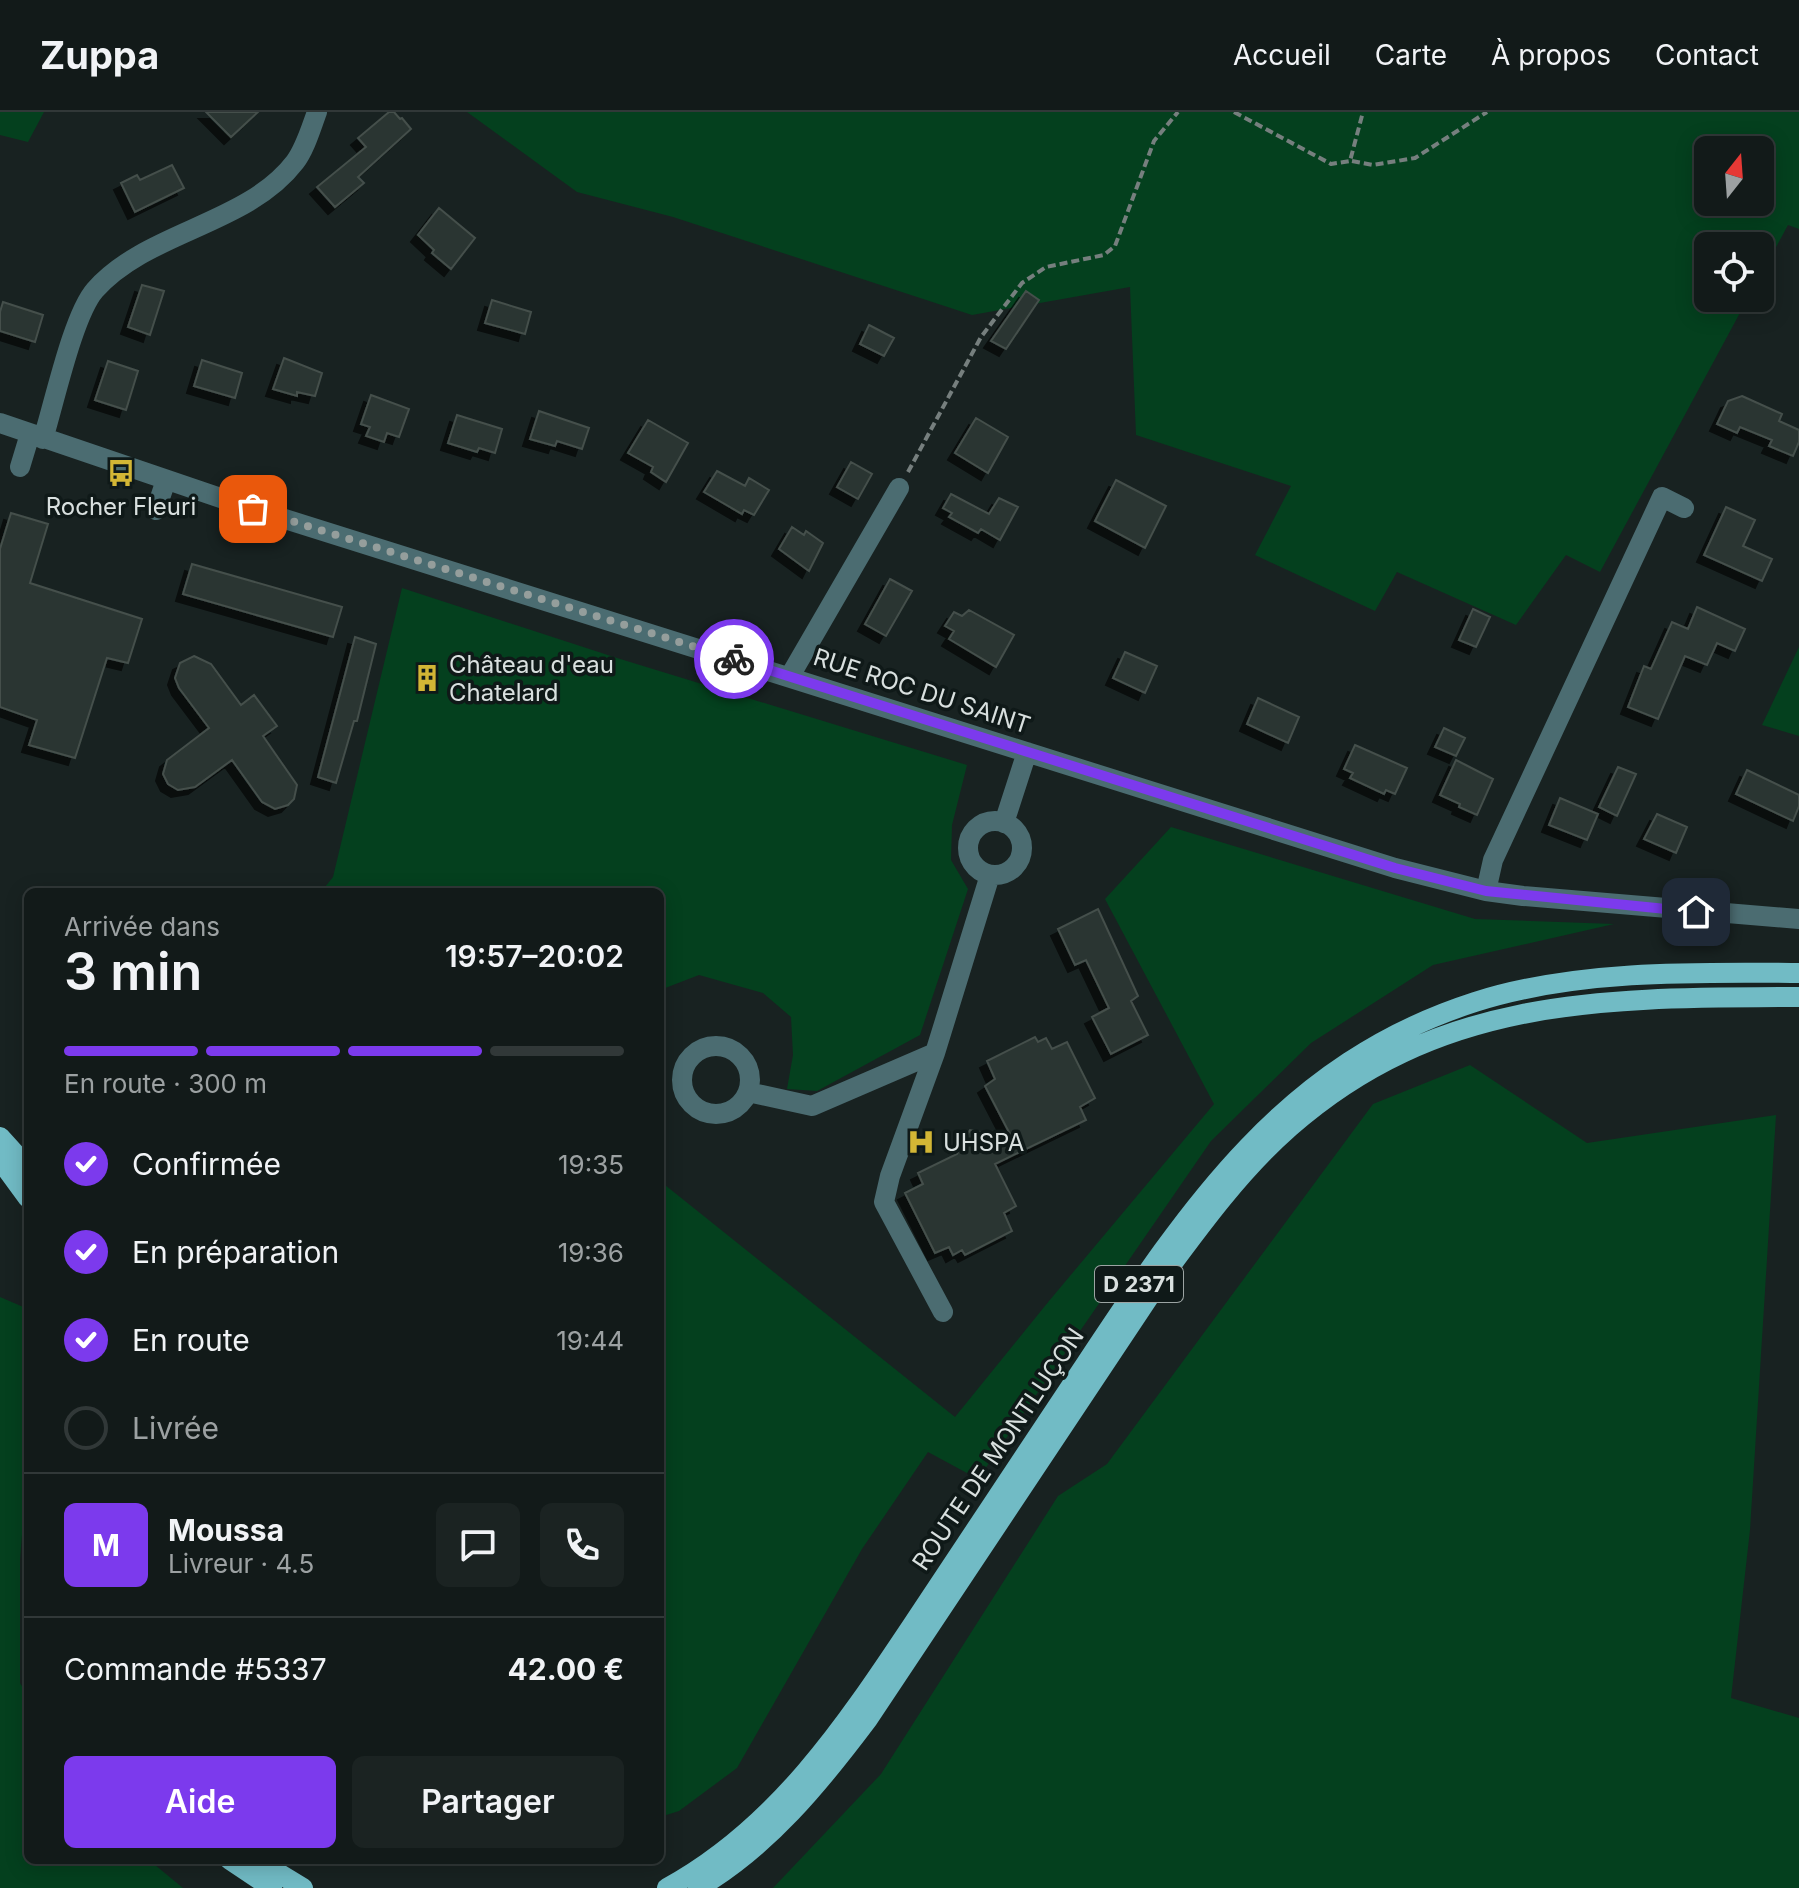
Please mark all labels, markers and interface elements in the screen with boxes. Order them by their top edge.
text: Zuppa [40,32,159,78]
text: Accueil [1233,38,1331,72]
text: Carte [1375,38,1447,72]
text: À propos [1491,38,1611,72]
text: Contact [1655,38,1759,72]
north arrow [1694,136,1774,216]
map controls [1694,136,1774,312]
button: locate [1694,232,1774,312]
bus stop icon: Rocher Fleuri [106,458,136,488]
pin [219,475,287,543]
icon: bag [231,487,275,531]
place label: Rocher Fleuri [46,492,196,521]
courier [694,619,774,699]
icon: bike [712,637,756,681]
street label: RUE ROC DU SAINT [810,642,1034,740]
place label: Château d'eau Chatelard [449,650,614,707]
building icon: Château d'eau Chatelard [412,663,442,693]
pin [1662,878,1730,946]
icon: home [1674,890,1718,934]
text: Arrivée dans [64,911,220,942]
text: 19:57–20:02 [445,938,624,974]
text: 3 min [64,940,202,1003]
text: En route · 300 m [64,1068,267,1099]
hospital icon: UHSPA [906,1127,936,1157]
place label: UHSPA [943,1128,1024,1157]
icon: check [64,1142,108,1186]
text: Confirmée [132,1146,281,1182]
text: 19:35 [558,1149,624,1180]
icon: check [64,1230,108,1274]
text: En préparation [132,1234,339,1270]
text: 19:36 [558,1237,624,1268]
road number: D 2371 [1095,1266,1183,1302]
icon: check [64,1318,108,1362]
text: En route [132,1322,250,1358]
street label: ROUTE DE MONTLUÇON [906,1322,1090,1576]
text: 19:44 [556,1325,624,1356]
text: Livrée [132,1410,219,1446]
button: chat [436,1503,520,1587]
button: phone [540,1503,624,1587]
text: Moussa [168,1512,284,1548]
text: M [92,1527,120,1563]
text: Livreur · 4.5 [168,1548,314,1579]
text: Commande #5337 [64,1651,327,1687]
text: 42.00 € [508,1651,624,1687]
button: Aide [64,1756,336,1848]
button: Partager [352,1756,624,1848]

